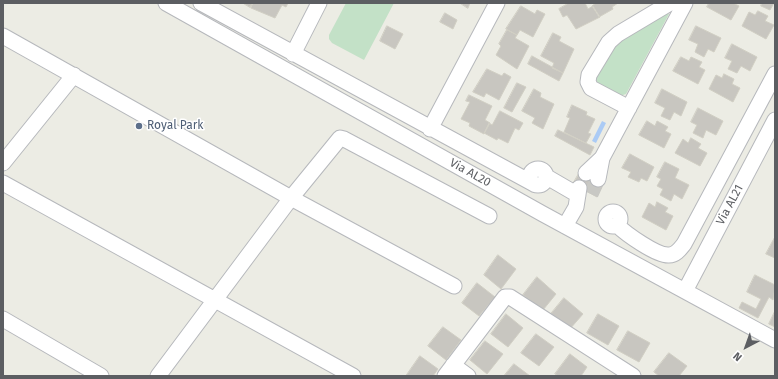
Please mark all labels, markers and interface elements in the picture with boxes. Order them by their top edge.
place label: Royal Park [147,119,203,133]
marker: Royal Park [134,121,144,131]
street label: Via AL20 [447,156,493,190]
street label: Via AL21 [713,183,747,227]
north arrow [726,327,766,367]
text: N [731,349,745,364]

